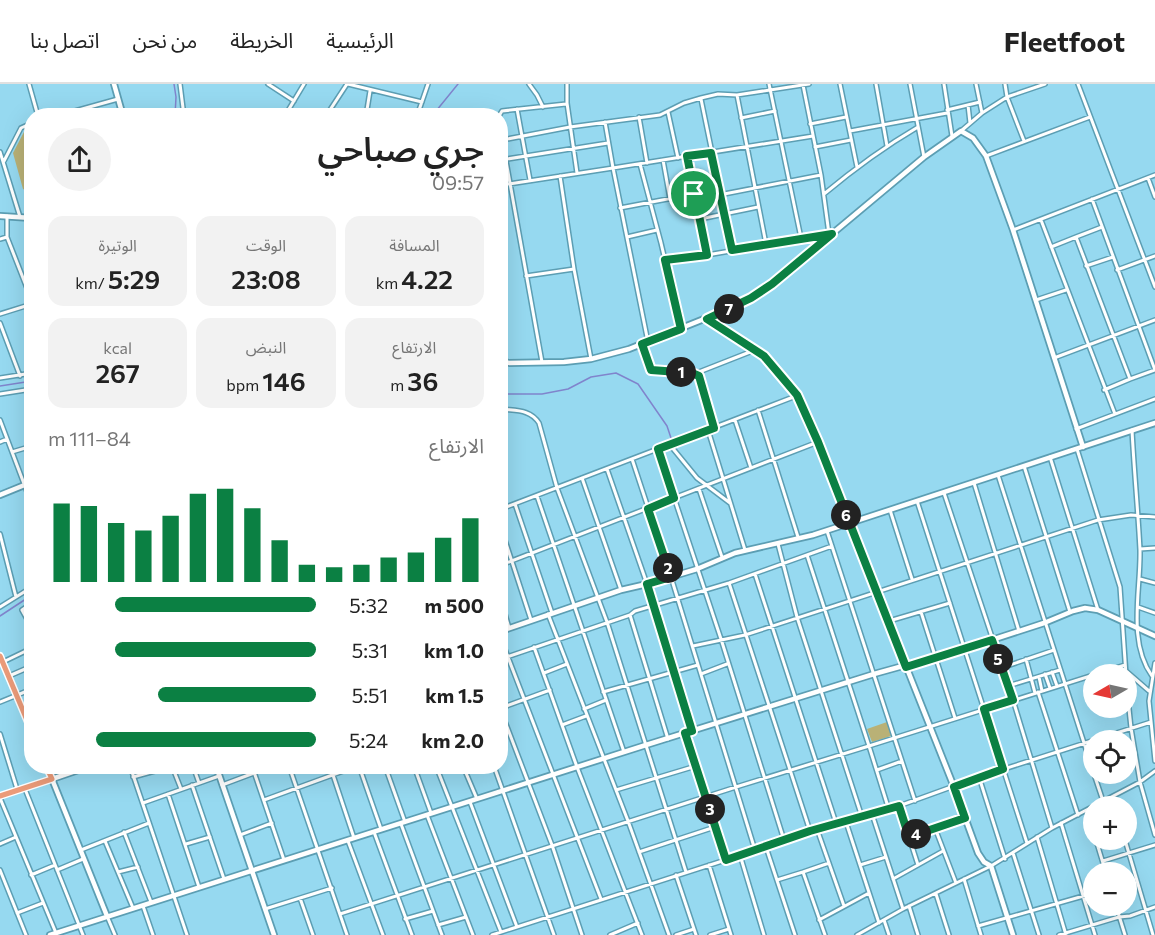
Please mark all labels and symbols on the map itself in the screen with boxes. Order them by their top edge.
pin [668,168,719,219]
pin: 7 [714,294,744,324]
pin: 1 [666,357,696,387]
pin: 6 [831,500,861,530]
pin: 2 [653,553,683,583]
pin: 5 [983,644,1013,674]
north arrow [1083,664,1137,718]
pin: 3 [695,794,725,824]
pin: 4 [901,819,931,849]

